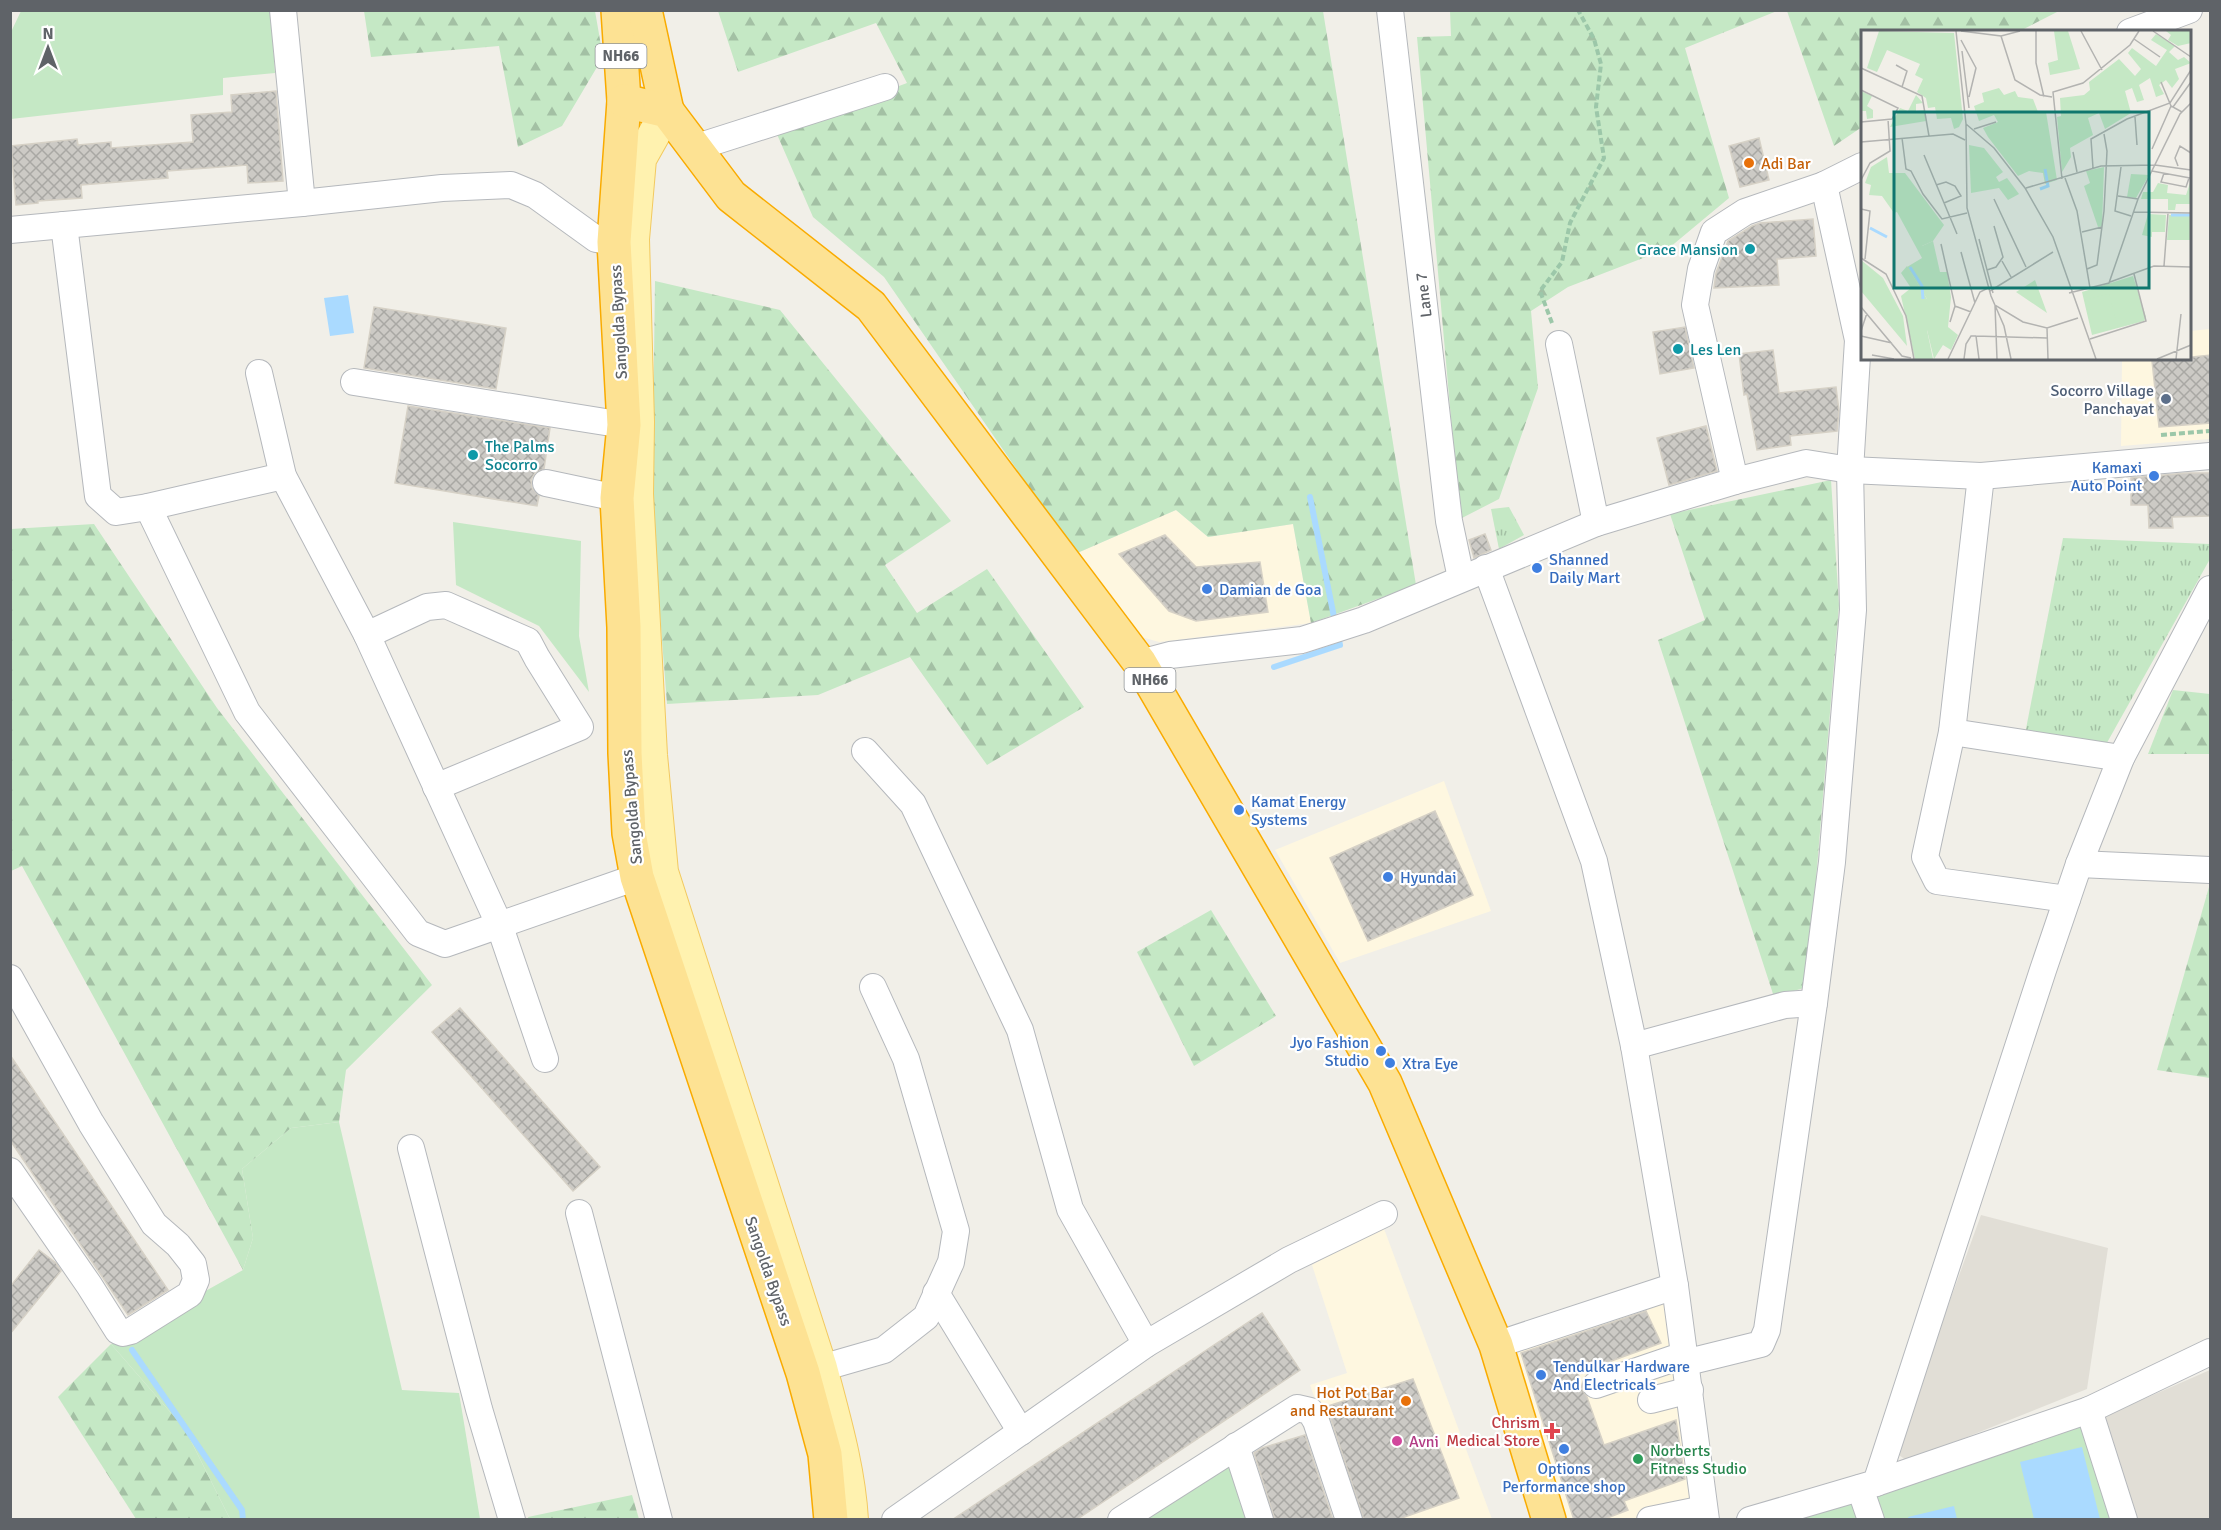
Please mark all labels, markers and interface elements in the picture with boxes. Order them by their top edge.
north arrow [18,18,78,78]
text: N [42,24,54,44]
inset map [1861,30,2191,360]
road number: NH66 [596,44,646,68]
place label: Adi Bar [1761,154,1811,174]
marker: Adi Bar [1742,156,1756,170]
place label: Grace Mansion [1637,240,1738,260]
marker: Grace Mansion [1743,242,1757,256]
street label: Sangolda Bypass [606,264,632,380]
street label: Lane 7 [1411,271,1437,319]
place label: Les Len [1690,340,1741,360]
marker: Les Len [1671,342,1685,356]
place label: Socorro Village Panchayat [2050,381,2154,419]
marker: Socorro Village Panchayat [2159,392,2173,406]
place label: The Palms Socorro [485,437,554,475]
marker: The Palms Socorro [466,448,480,462]
place label: Kamaxi Auto Point [2071,458,2142,496]
marker: Kamaxi Auto Point [2147,469,2161,483]
place label: Shanned Daily Mart [1549,550,1620,588]
marker: Shanned Daily Mart [1530,561,1544,575]
place label: Damian de Goa [1219,580,1322,600]
marker: Damian de Goa [1200,582,1214,596]
road number: NH66 [1124,668,1176,692]
street label: Sangolda Bypass [617,749,647,865]
place label: Kamat Energy Systems [1251,792,1346,830]
marker: Kamat Energy Systems [1232,803,1246,817]
place label: Hyundai [1400,868,1457,888]
marker: Hyundai [1381,870,1395,884]
place label: Jyo Fashion Studio [1290,1033,1369,1071]
marker: Jyo Fashion Studio [1374,1044,1388,1058]
place label: Xtra Eye [1402,1054,1458,1074]
marker: Xtra Eye [1383,1056,1397,1070]
street label: Sangolda Bypass [740,1214,796,1329]
place label: Tendulkar Hardware And Electricals [1553,1357,1690,1395]
marker: Tendulkar Hardware And Electricals [1534,1368,1548,1382]
place label: Hot Pot Bar and Restaurant [1290,1383,1394,1421]
marker: Hot Pot Bar and Restaurant [1399,1394,1413,1408]
place label: Chrism Medical Store [1446,1413,1540,1451]
marker: Chrism Medical Store [1545,1424,1559,1438]
place label: Avni [1409,1432,1439,1452]
marker: Avni [1390,1434,1404,1448]
place label: Norberts Fitness Studio [1650,1441,1747,1479]
marker: Options Performance shop [1557,1442,1571,1456]
marker: Norberts Fitness Studio [1631,1452,1645,1466]
place label: Options Performance shop [1502,1459,1626,1497]

